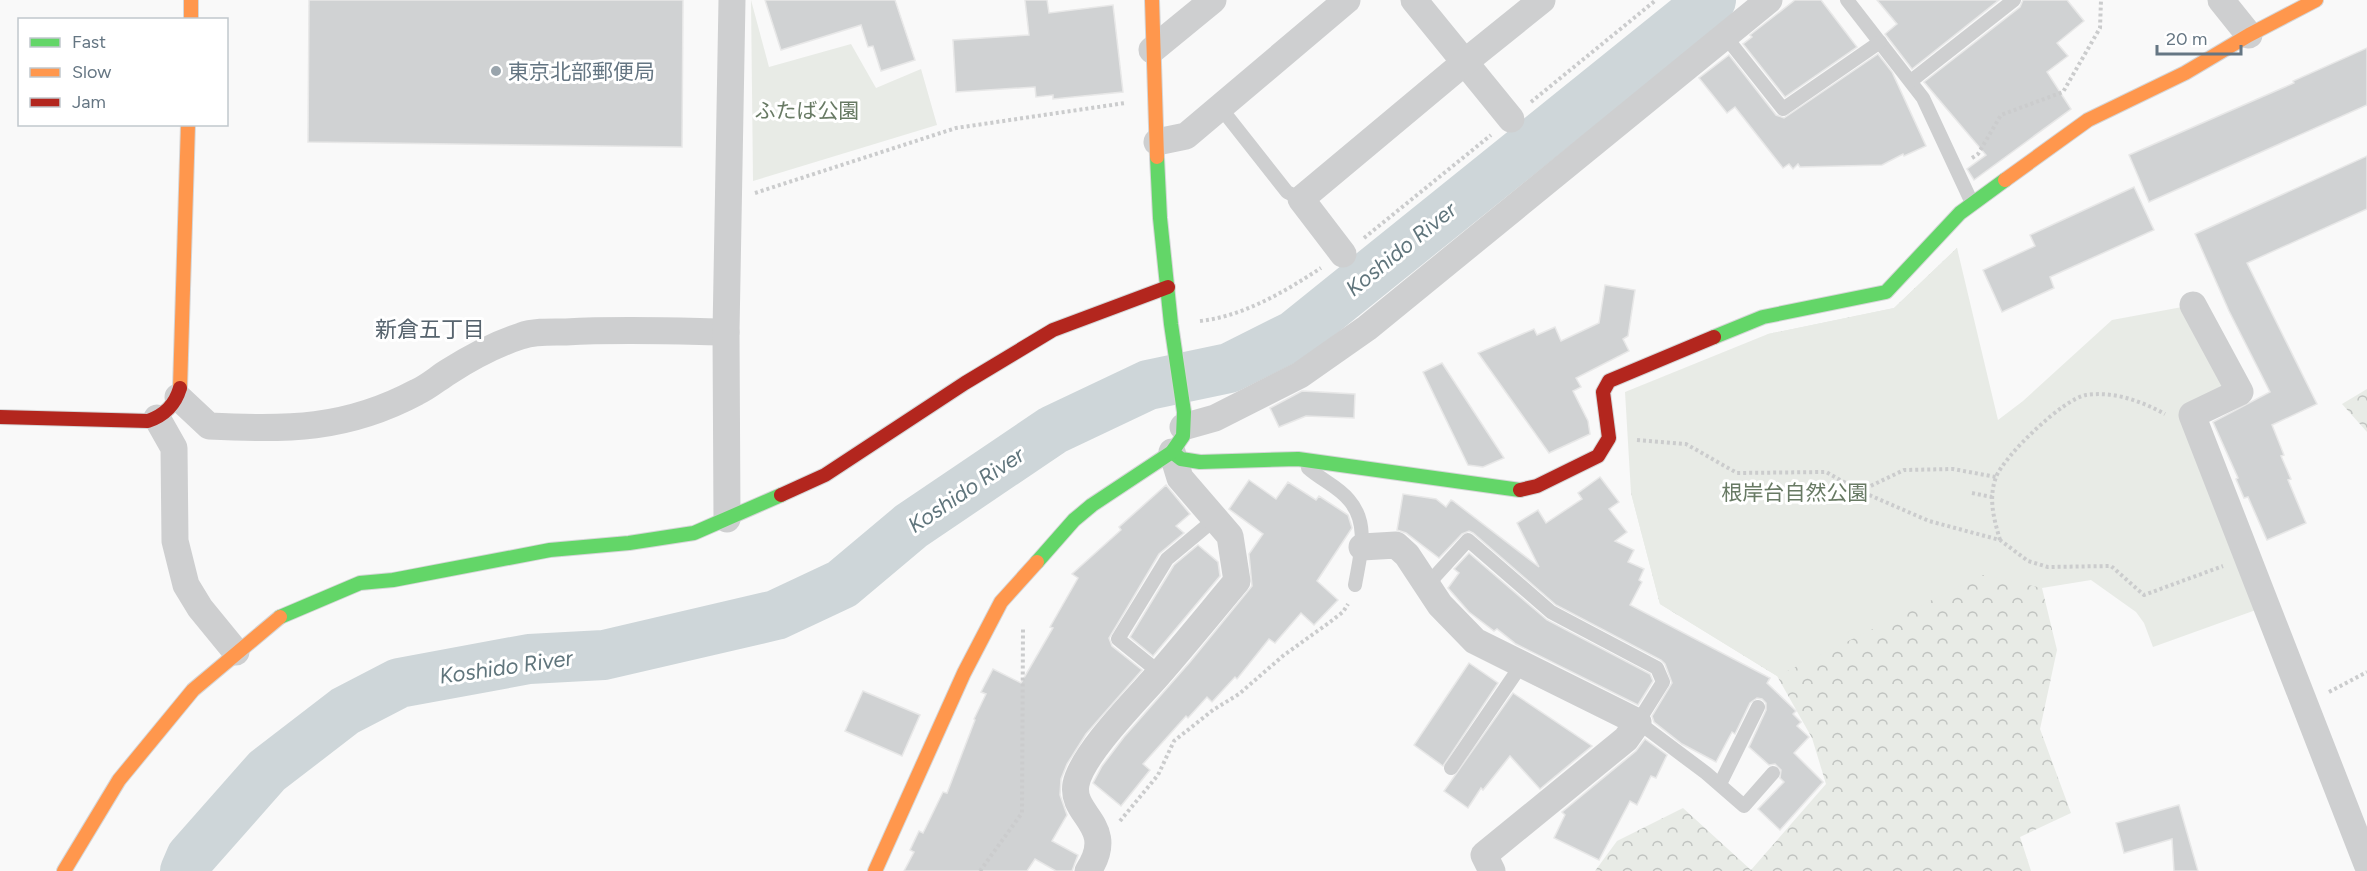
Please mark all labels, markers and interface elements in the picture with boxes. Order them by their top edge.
legend [18,18,228,126]
scale bar [2157,18,2241,56]
text: 20 m [2166,28,2207,50]
text: Fast [72,31,106,53]
place label: 東京北部郵便局 [508,59,655,84]
text: Slow [72,61,111,83]
marker: 東京北部郵便局 [489,64,503,78]
text: Jam [72,91,106,113]
park label: ふたば公園 [755,98,860,123]
water label: Koshido River [1340,195,1463,302]
district label: 新倉五丁目 [375,316,485,343]
water label: Koshido River [903,440,1031,539]
park label: 根岸台自然公園 [1722,480,1869,505]
water label: Koshido River [438,644,576,690]

